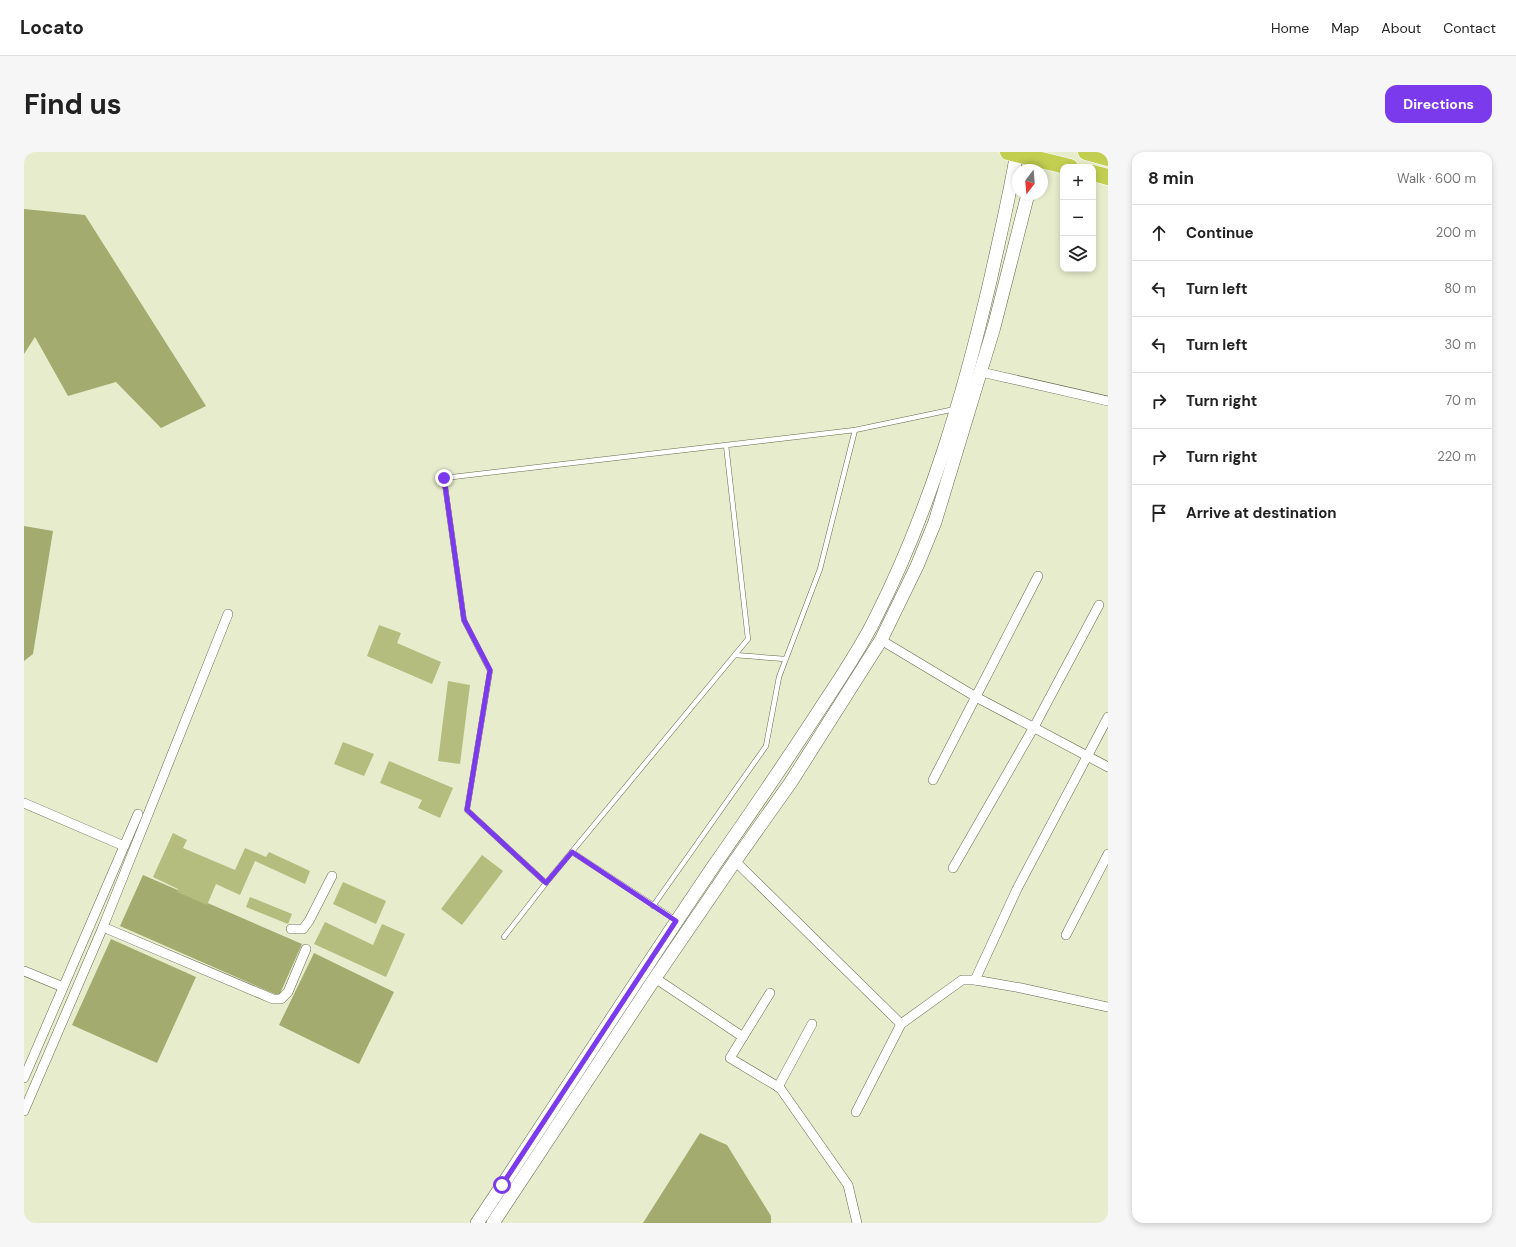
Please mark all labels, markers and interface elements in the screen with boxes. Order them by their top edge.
text: Locato [20,15,84,40]
text: Home [1271,19,1309,37]
text: Map [1331,19,1359,37]
text: About [1381,19,1421,37]
text: Contact [1443,19,1496,37]
button: Directions [1385,85,1492,123]
text: Find us [24,86,122,123]
north arrow [1012,164,1048,200]
map controls [1060,164,1096,272]
button: + [1060,164,1096,200]
text: 8 min [1148,167,1194,189]
text: Walk · 600 m [1397,170,1476,187]
button: − [1060,200,1096,236]
icon: ahead [1148,222,1170,244]
text: Continue [1186,223,1254,243]
text: 200 m [1436,224,1476,241]
button: layers [1060,236,1096,272]
icon: left [1148,278,1170,300]
text: Turn left [1186,279,1247,299]
text: 80 m [1444,280,1476,297]
icon: left [1148,334,1170,356]
text: Turn left [1186,335,1247,355]
text: 30 m [1444,336,1476,353]
icon: right [1148,390,1170,412]
text: Turn right [1186,391,1257,411]
text: 70 m [1445,392,1476,409]
icon: right [1148,446,1170,468]
text: Turn right [1186,447,1257,467]
text: 220 m [1437,448,1476,465]
route end [435,469,453,487]
icon: arrive [1148,502,1170,524]
text: Arrive at destination [1186,503,1337,523]
route start [493,1176,511,1194]

